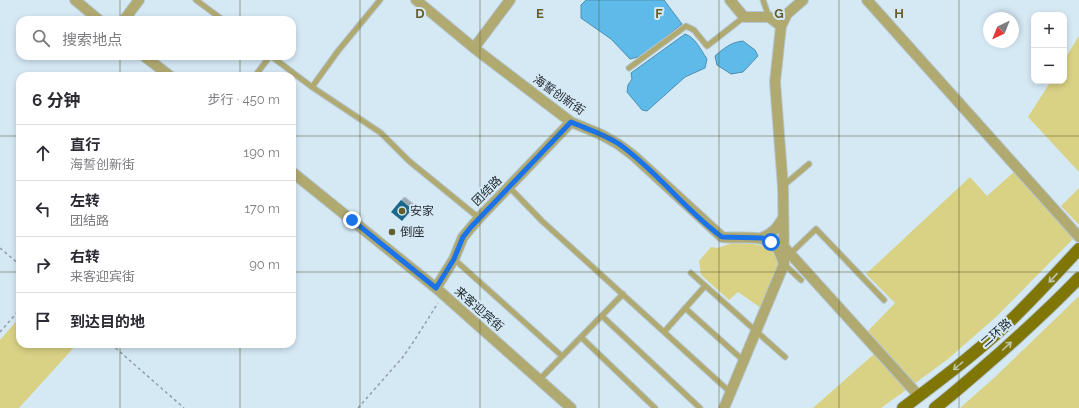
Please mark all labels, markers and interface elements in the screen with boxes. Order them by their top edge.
text: D [415,6,425,21]
text: E [536,6,544,21]
text: F [655,6,663,21]
text: G [774,6,784,21]
text: H [894,6,904,21]
north arrow [983,12,1019,48]
map controls [1031,12,1067,84]
button: + [1031,12,1067,48]
search box [16,16,296,60]
icon: search [30,27,52,49]
text: 搜索地点 [62,31,122,49]
button: − [1031,48,1067,84]
street label: 海誓创新街 [530,72,588,118]
text: 6 分钟 [32,90,80,110]
text: 步行 · 450 m [208,92,280,107]
text: 直行 [70,136,100,154]
icon: ahead [32,142,54,164]
text: 190 m [244,145,280,160]
text: 海誓创新街 [70,157,135,172]
street label: 团结路 [469,173,505,209]
text: 左转 [70,192,100,210]
icon: left [32,198,54,220]
text: 170 m [244,201,280,216]
place label: 安家 [410,204,434,218]
marker: 安家 [397,206,407,216]
route end [343,211,361,229]
text: 团结路 [70,213,109,228]
place label: 倒座 [400,225,424,239]
marker: 倒座 [387,227,397,237]
route start [762,233,780,251]
text: 右转 [70,248,100,266]
icon: right [32,254,54,276]
text: 90 m [249,257,280,272]
text: 来客迎宾街 [70,269,135,284]
one-way arrow [1048,273,1058,283]
street label: 来客迎宾街 [452,284,506,334]
icon: arrive [32,310,54,332]
text: 到达目的地 [70,313,145,331]
street label: 二环路 [978,316,1014,350]
one-way arrow [1002,342,1012,351]
one-way arrow [952,361,963,370]

